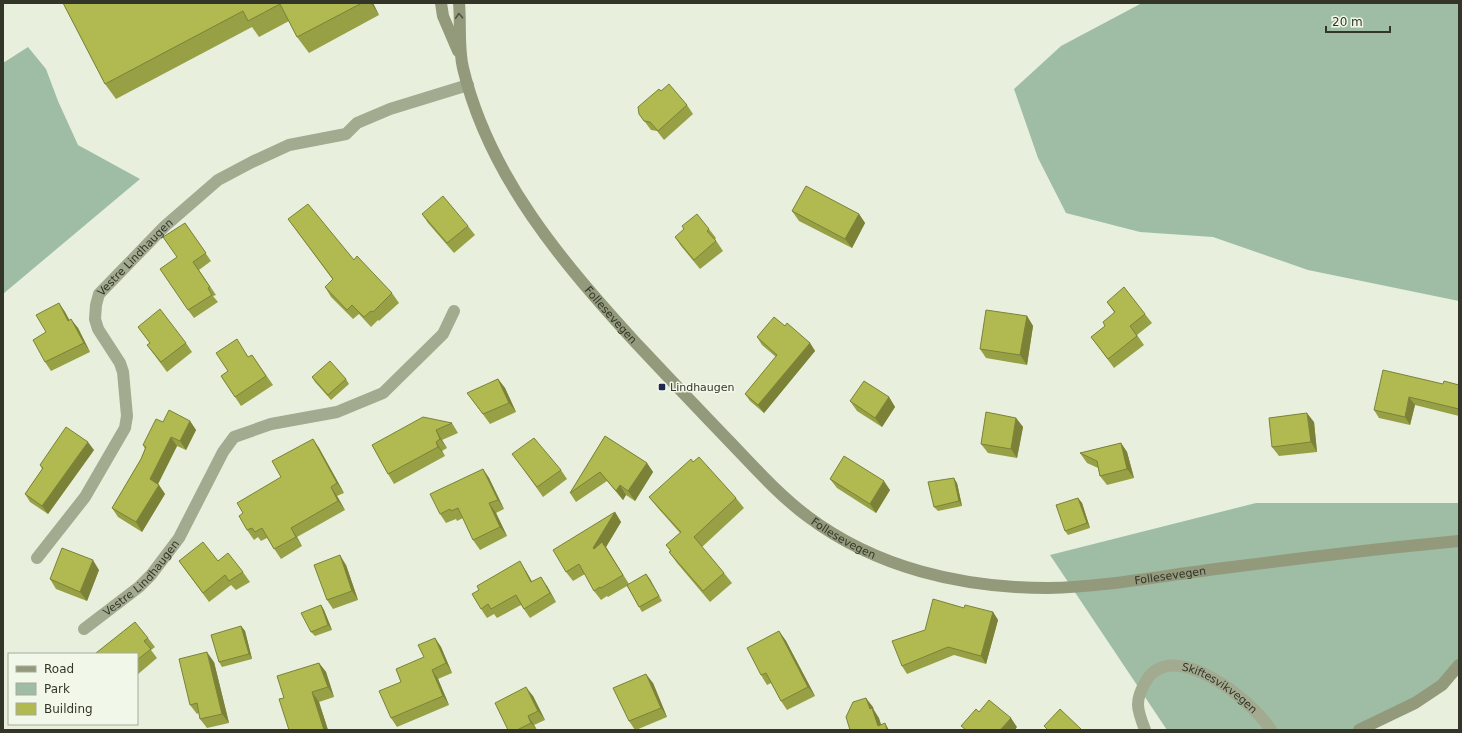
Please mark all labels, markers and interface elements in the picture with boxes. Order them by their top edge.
scale bar [1326,8,1390,34]
one-way arrow [455,13,464,19]
text: 20 m [1332,15,1363,29]
street label: Vestre Lindhaugen [95,216,176,299]
street label: Follesevegen [582,284,639,346]
place label: Lindhaugen [670,381,735,394]
marker: Lindhaugen [657,382,667,392]
street label: Follesevegen [808,515,878,562]
street label: Vestre Lindhaugen [101,538,182,619]
street label: Follesevegen [1134,564,1207,587]
legend [8,653,138,725]
street label: Skiftesvikvegen [1181,660,1260,716]
text: Road [44,662,74,676]
text: Park [44,682,70,696]
text: Building [44,702,93,716]

